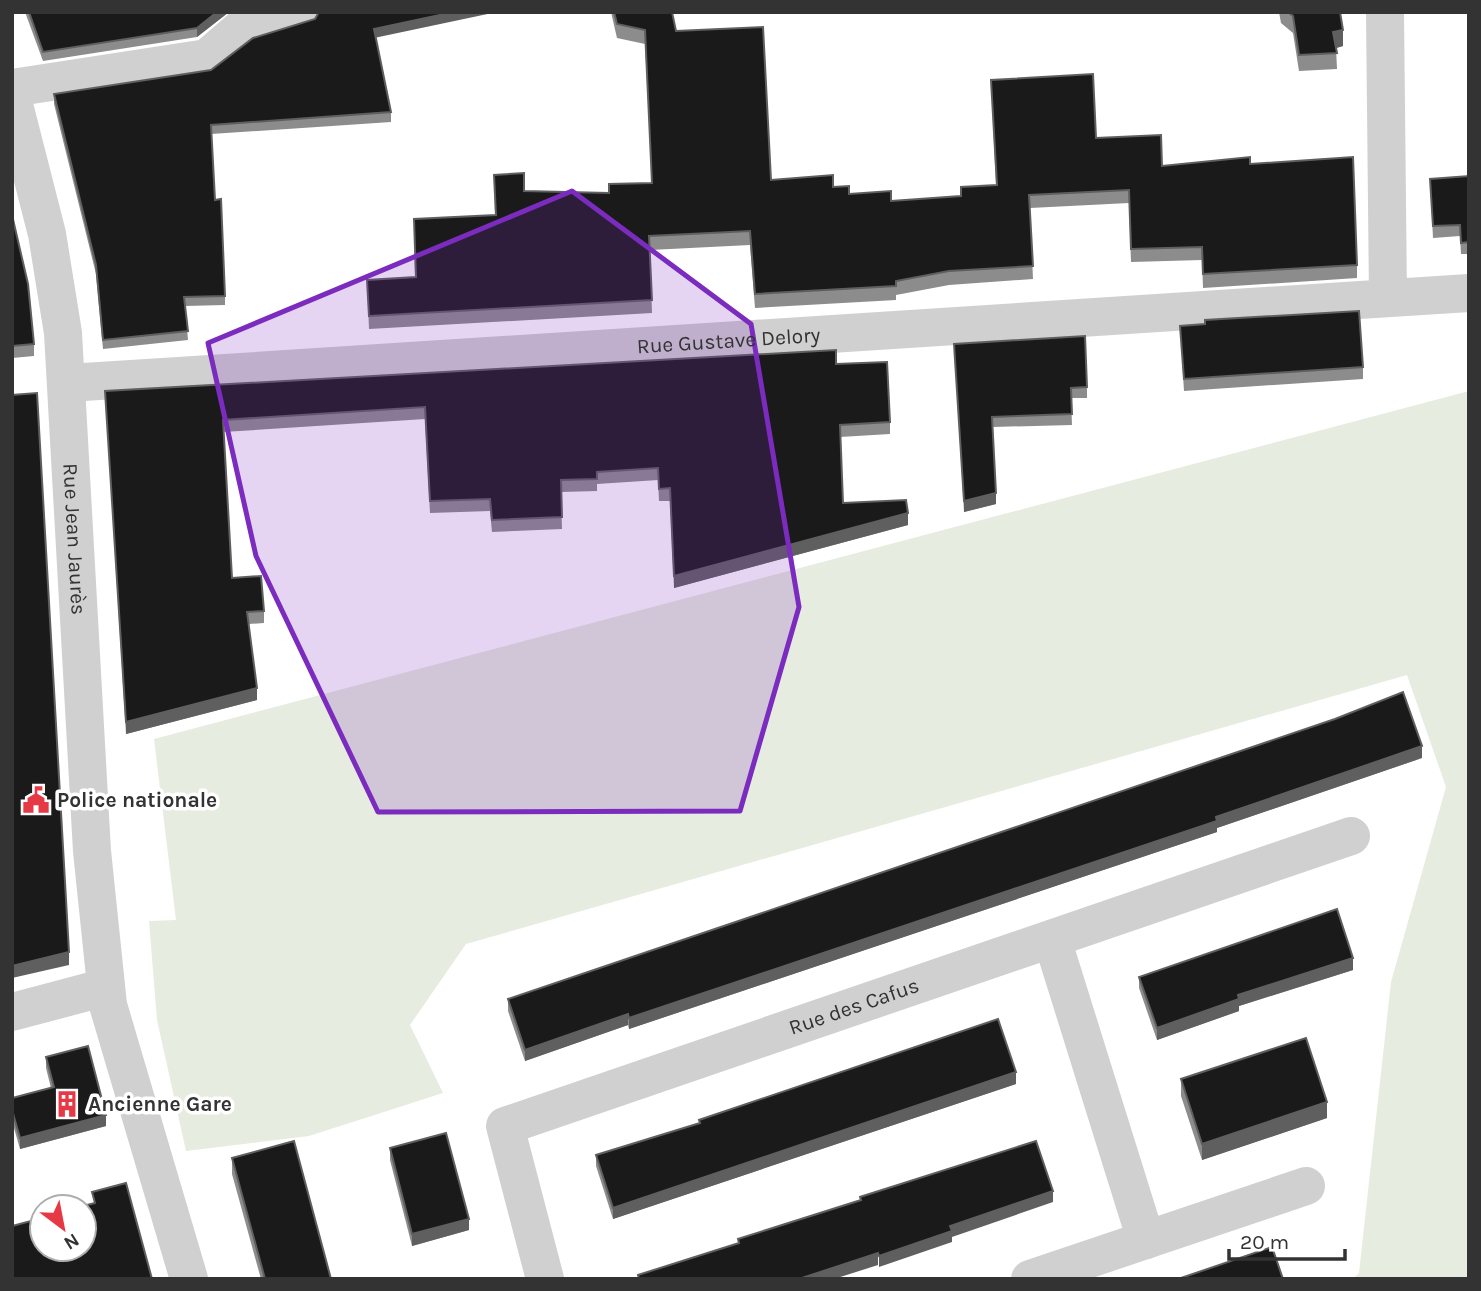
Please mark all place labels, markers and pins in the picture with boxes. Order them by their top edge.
public building icon: Police nationale [21,785,51,815]
place label: Police nationale [57,788,217,812]
building icon: Ancienne Gare [52,1089,82,1119]
place label: Ancienne Gare [88,1092,232,1116]

